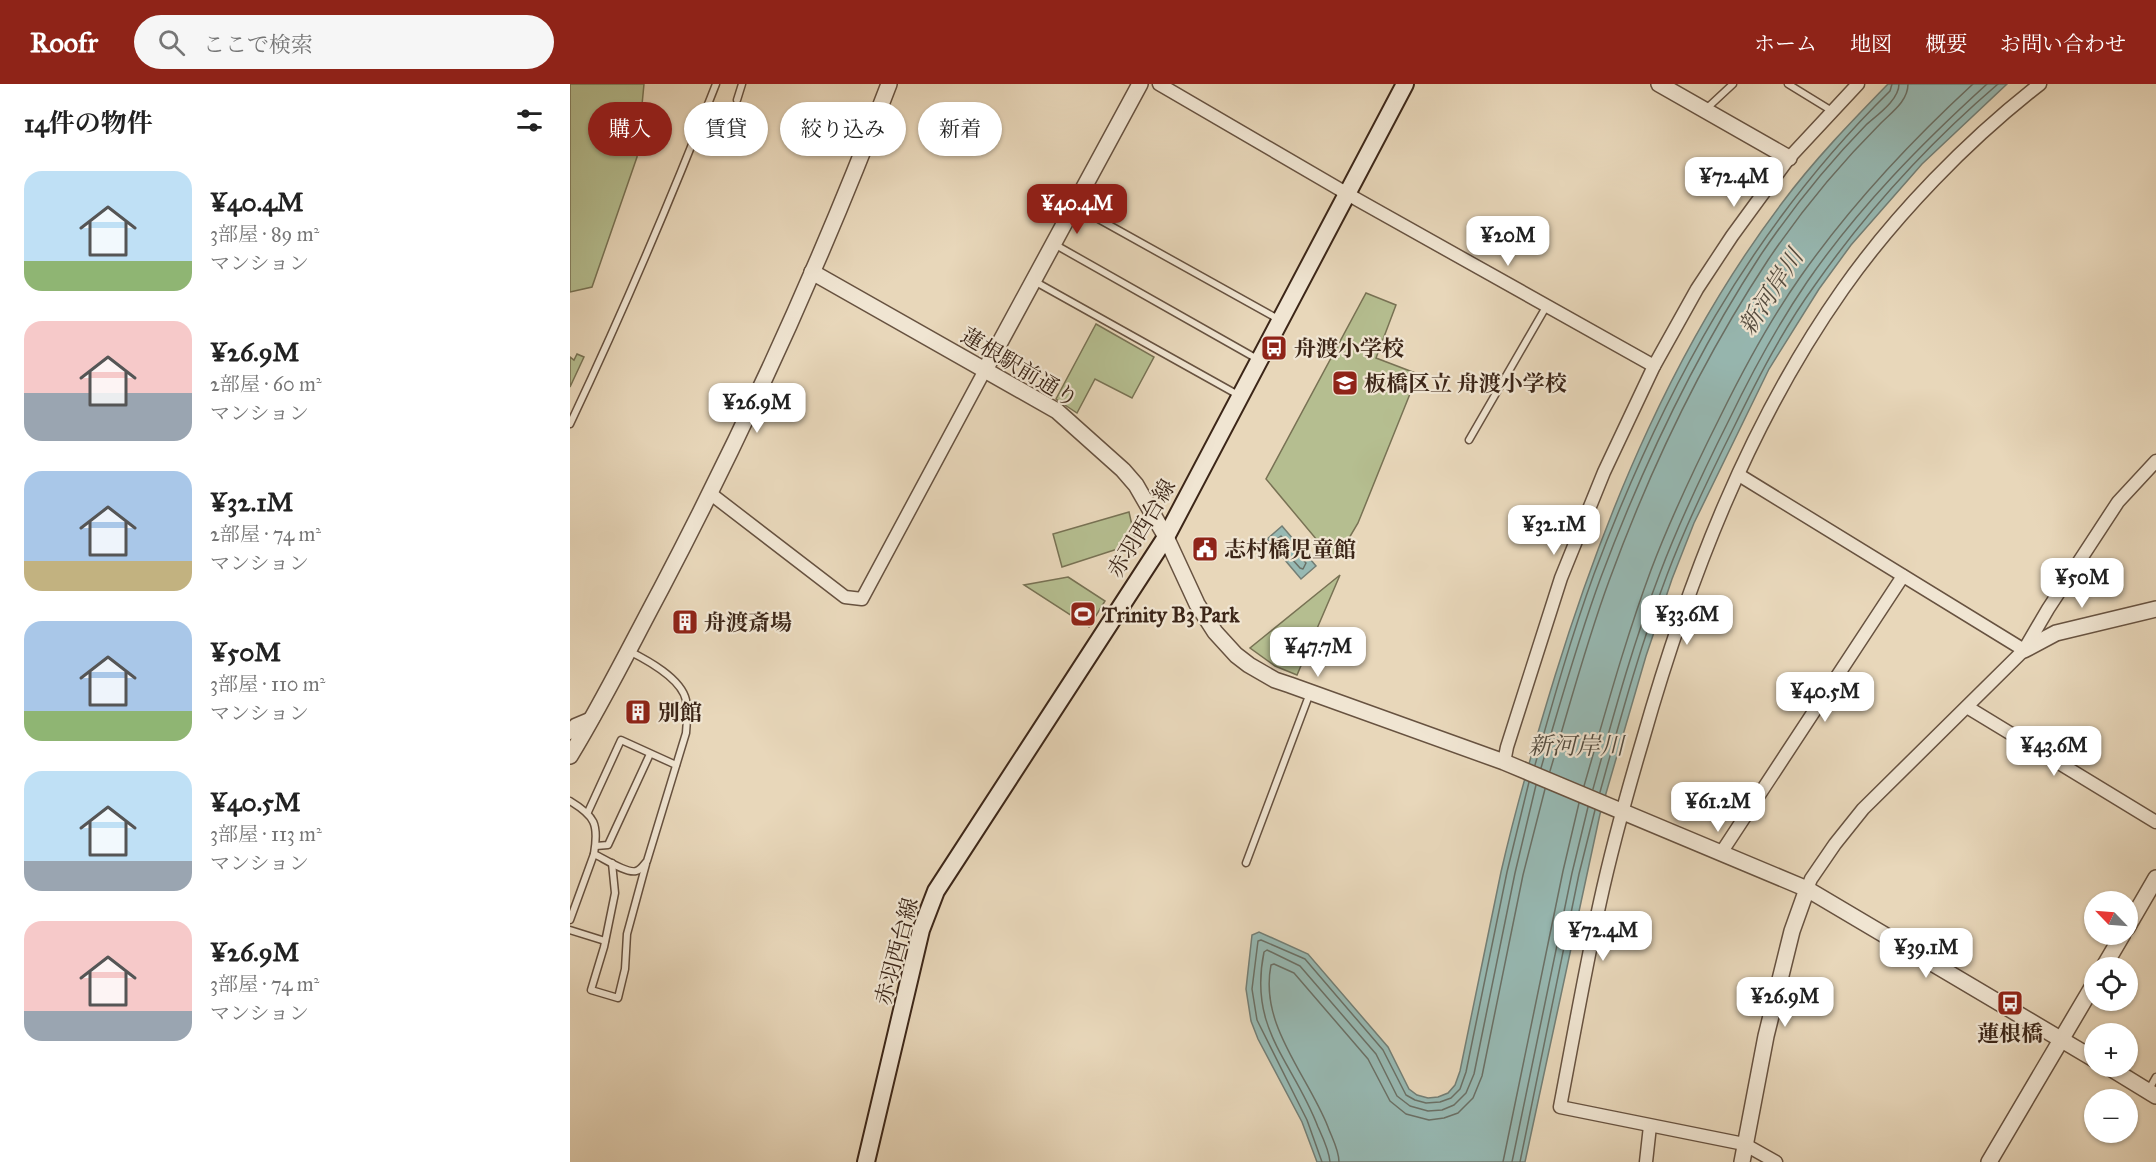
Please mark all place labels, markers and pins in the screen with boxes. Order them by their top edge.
pin: ¥72.4M [1685,157,1783,208]
pin: ¥40.4M [1028,184,1126,235]
pin: ¥20M [1472,216,1544,267]
bus stop icon: 舟渡小学校 [1259,333,1289,363]
place label: 舟渡小学校 [1294,335,1404,362]
school or university icon: 板橋区立 舟渡小学校 [1330,368,1360,398]
place label: 板橋区立 舟渡小学校 [1364,370,1567,397]
pin: ¥26.9M [708,383,806,434]
pin: ¥32.1M [1505,505,1603,556]
public building icon: 志村橋児童館 [1190,534,1220,564]
place label: 志村橋児童館 [1224,536,1356,563]
pin: ¥50M [2046,558,2118,609]
pin: ¥33.6M [1638,595,1736,646]
sports icon: Trinity B3 Park [1068,599,1098,629]
place label: Trinity B3 Park [1101,601,1240,628]
building icon: 舟渡斎場 [670,607,700,637]
place label: 舟渡斎場 [704,609,792,636]
pin: ¥47.7M [1269,627,1367,678]
pin: ¥40.5M [1776,672,1874,723]
building icon: 別館 [623,697,653,727]
place label: 別館 [658,699,702,726]
pin: ¥43.6M [2005,726,2103,777]
pin: ¥61.2M [1669,782,1767,833]
pin: ¥72.4M [1554,911,1652,962]
pin: ¥39.1M [1877,928,1975,979]
pin: ¥26.9M [1736,977,1834,1028]
bus stop icon: 蓮根橋 [1995,988,2025,1018]
place label: 蓮根橋 [1977,1020,2043,1047]

